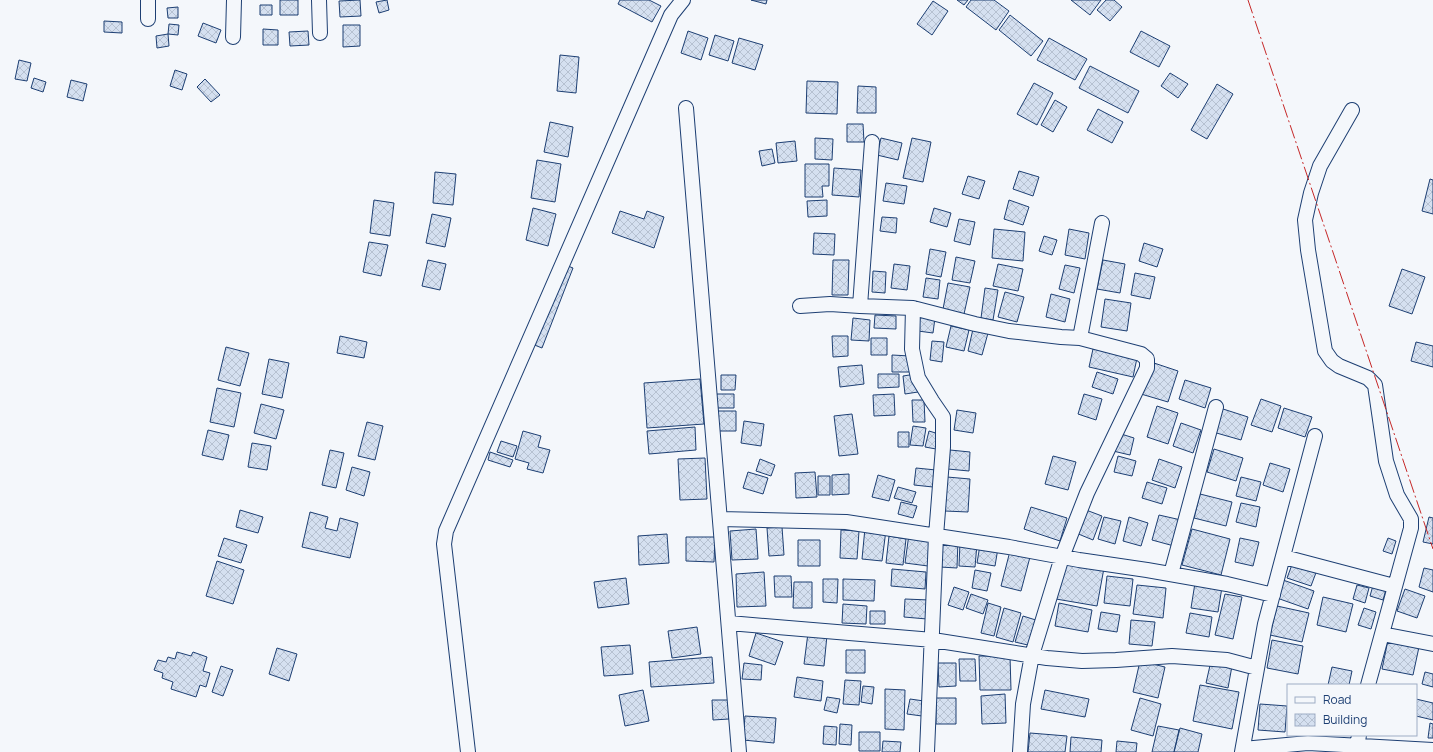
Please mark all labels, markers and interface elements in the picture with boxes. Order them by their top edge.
legend [1287,684,1417,736]
text: Road [1323,691,1351,708]
text: Building [1323,711,1367,728]

